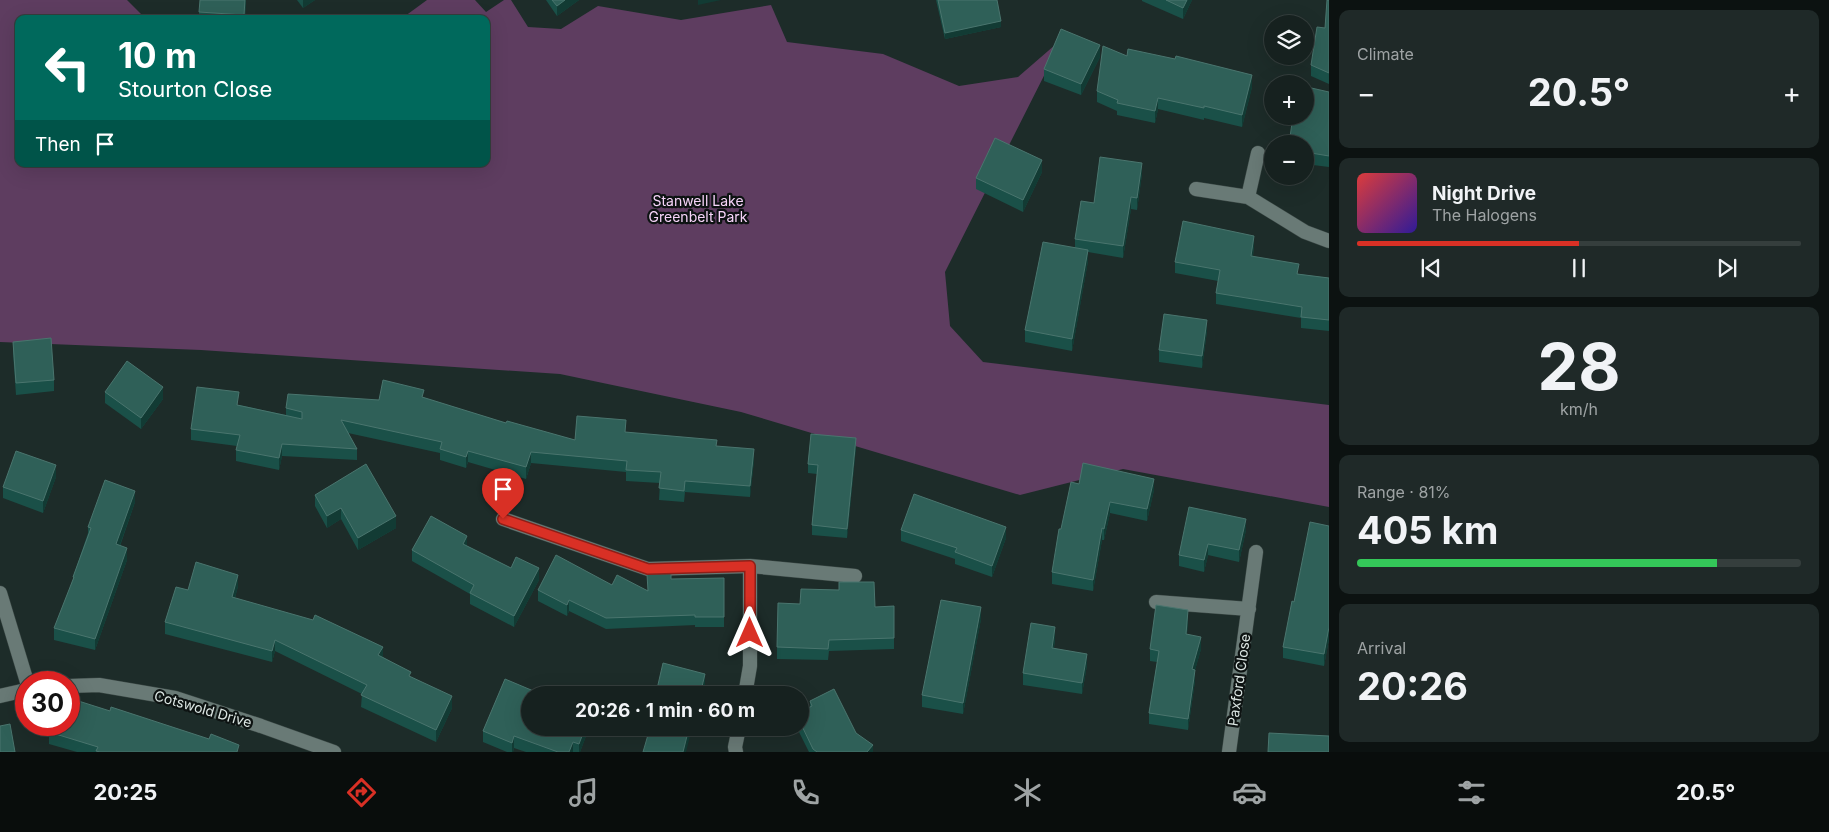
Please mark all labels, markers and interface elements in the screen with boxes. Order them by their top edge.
map controls [1264,15,1314,185]
button: layers [1264,15,1314,65]
text: 10 m [118,34,197,76]
icon: left [35,35,100,100]
text: Climate [1357,44,1414,64]
text: 20.5° [1528,69,1630,115]
button: + [1264,75,1314,125]
text: Stourton Close [118,76,272,102]
text: − [1357,76,1376,110]
text: + [1782,76,1801,110]
icon: arrive [91,130,119,158]
text: Then [35,133,81,156]
button: − [1264,135,1314,185]
text: Night Drive [1432,182,1536,205]
park label: Stanwell Lake Greenbelt Park [649,192,748,225]
text: The Halogens [1432,205,1537,225]
icon: previous [1417,254,1445,282]
icon: pause [1565,254,1593,282]
icon: next [1713,254,1741,282]
text: 28 [1537,327,1621,406]
text: km/h [1560,399,1598,419]
pin [482,468,524,519]
icon: arrive [489,475,517,503]
text: Range · 81% [1357,482,1451,502]
text: 405 km [1357,507,1498,553]
position arrow [723,606,775,658]
street label: Paxford Close [1224,633,1253,727]
text: Arrival [1357,638,1406,658]
text: 20:26 [1357,663,1468,709]
speed limit sign: 30 [15,671,80,736]
street label: Cotswold Drive [152,686,254,731]
text: 20:26 · 1 min · 60 m [575,699,755,722]
icon: directions [344,775,379,810]
icon: music [566,775,601,810]
icon: phone [788,775,823,810]
icon: climate [1010,775,1045,810]
icon: car [1232,775,1267,810]
icon: filters [1454,775,1489,810]
text: 20:25 [93,779,157,805]
text: 20.5° [1676,779,1735,805]

